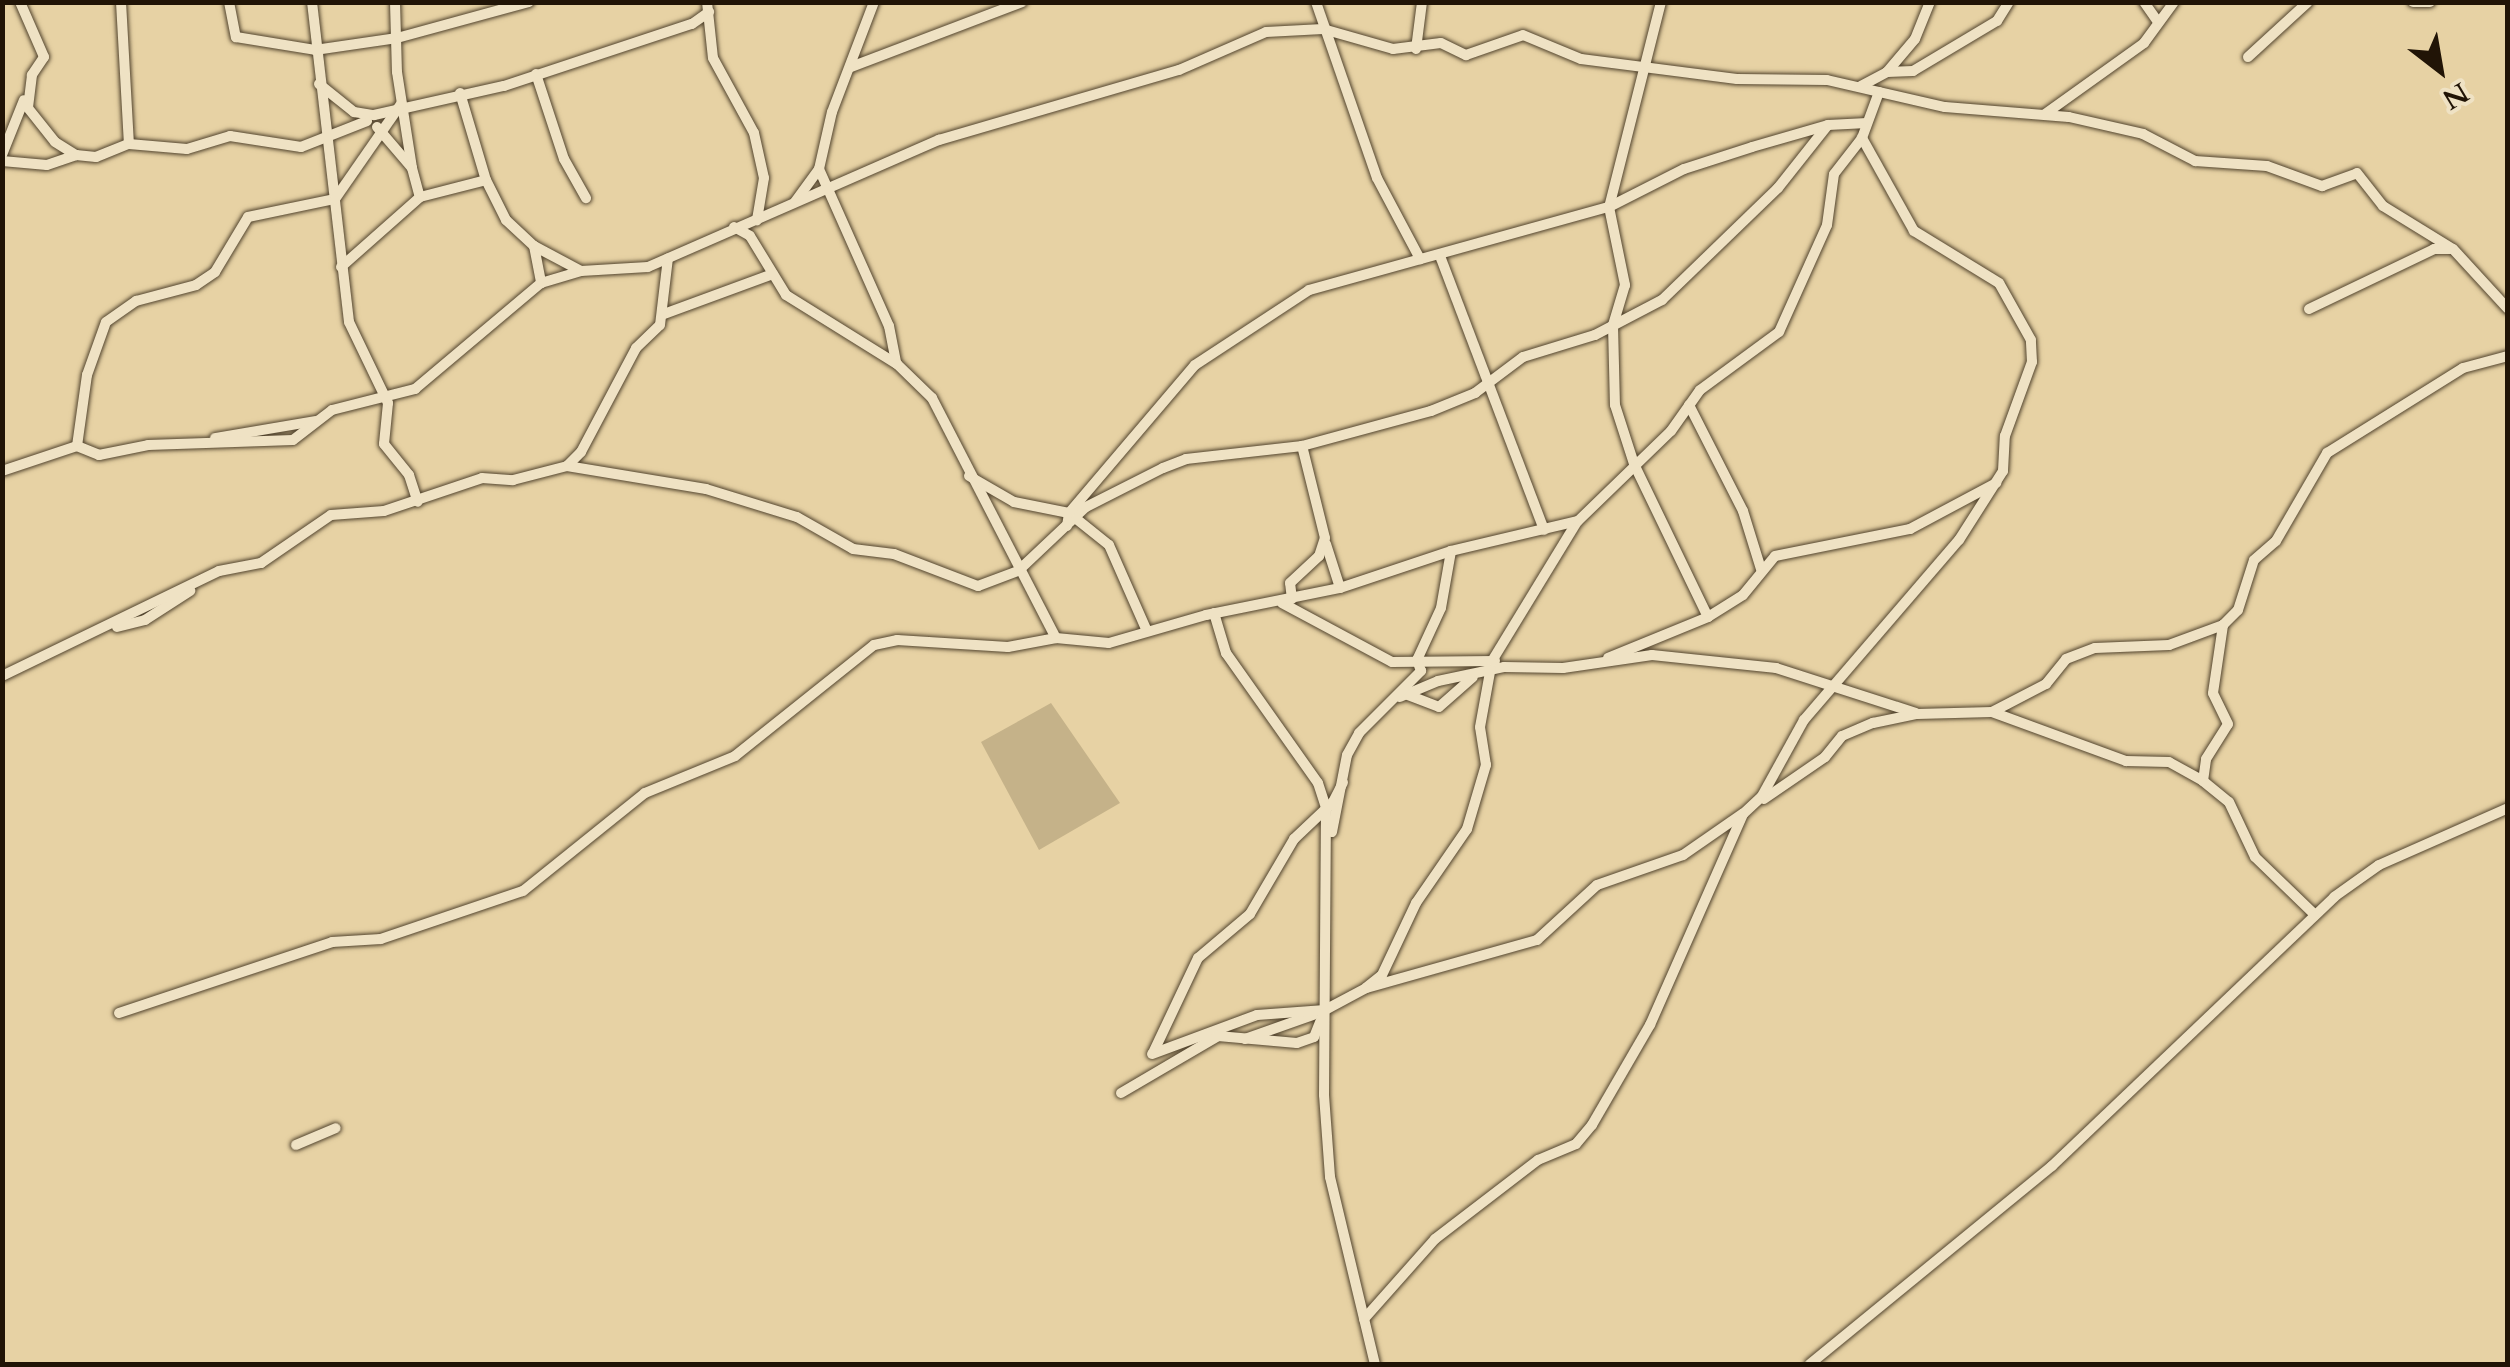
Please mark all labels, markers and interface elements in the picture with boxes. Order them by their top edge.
north arrow [2390,20,2490,120]
text: N [2435,73,2476,118]

